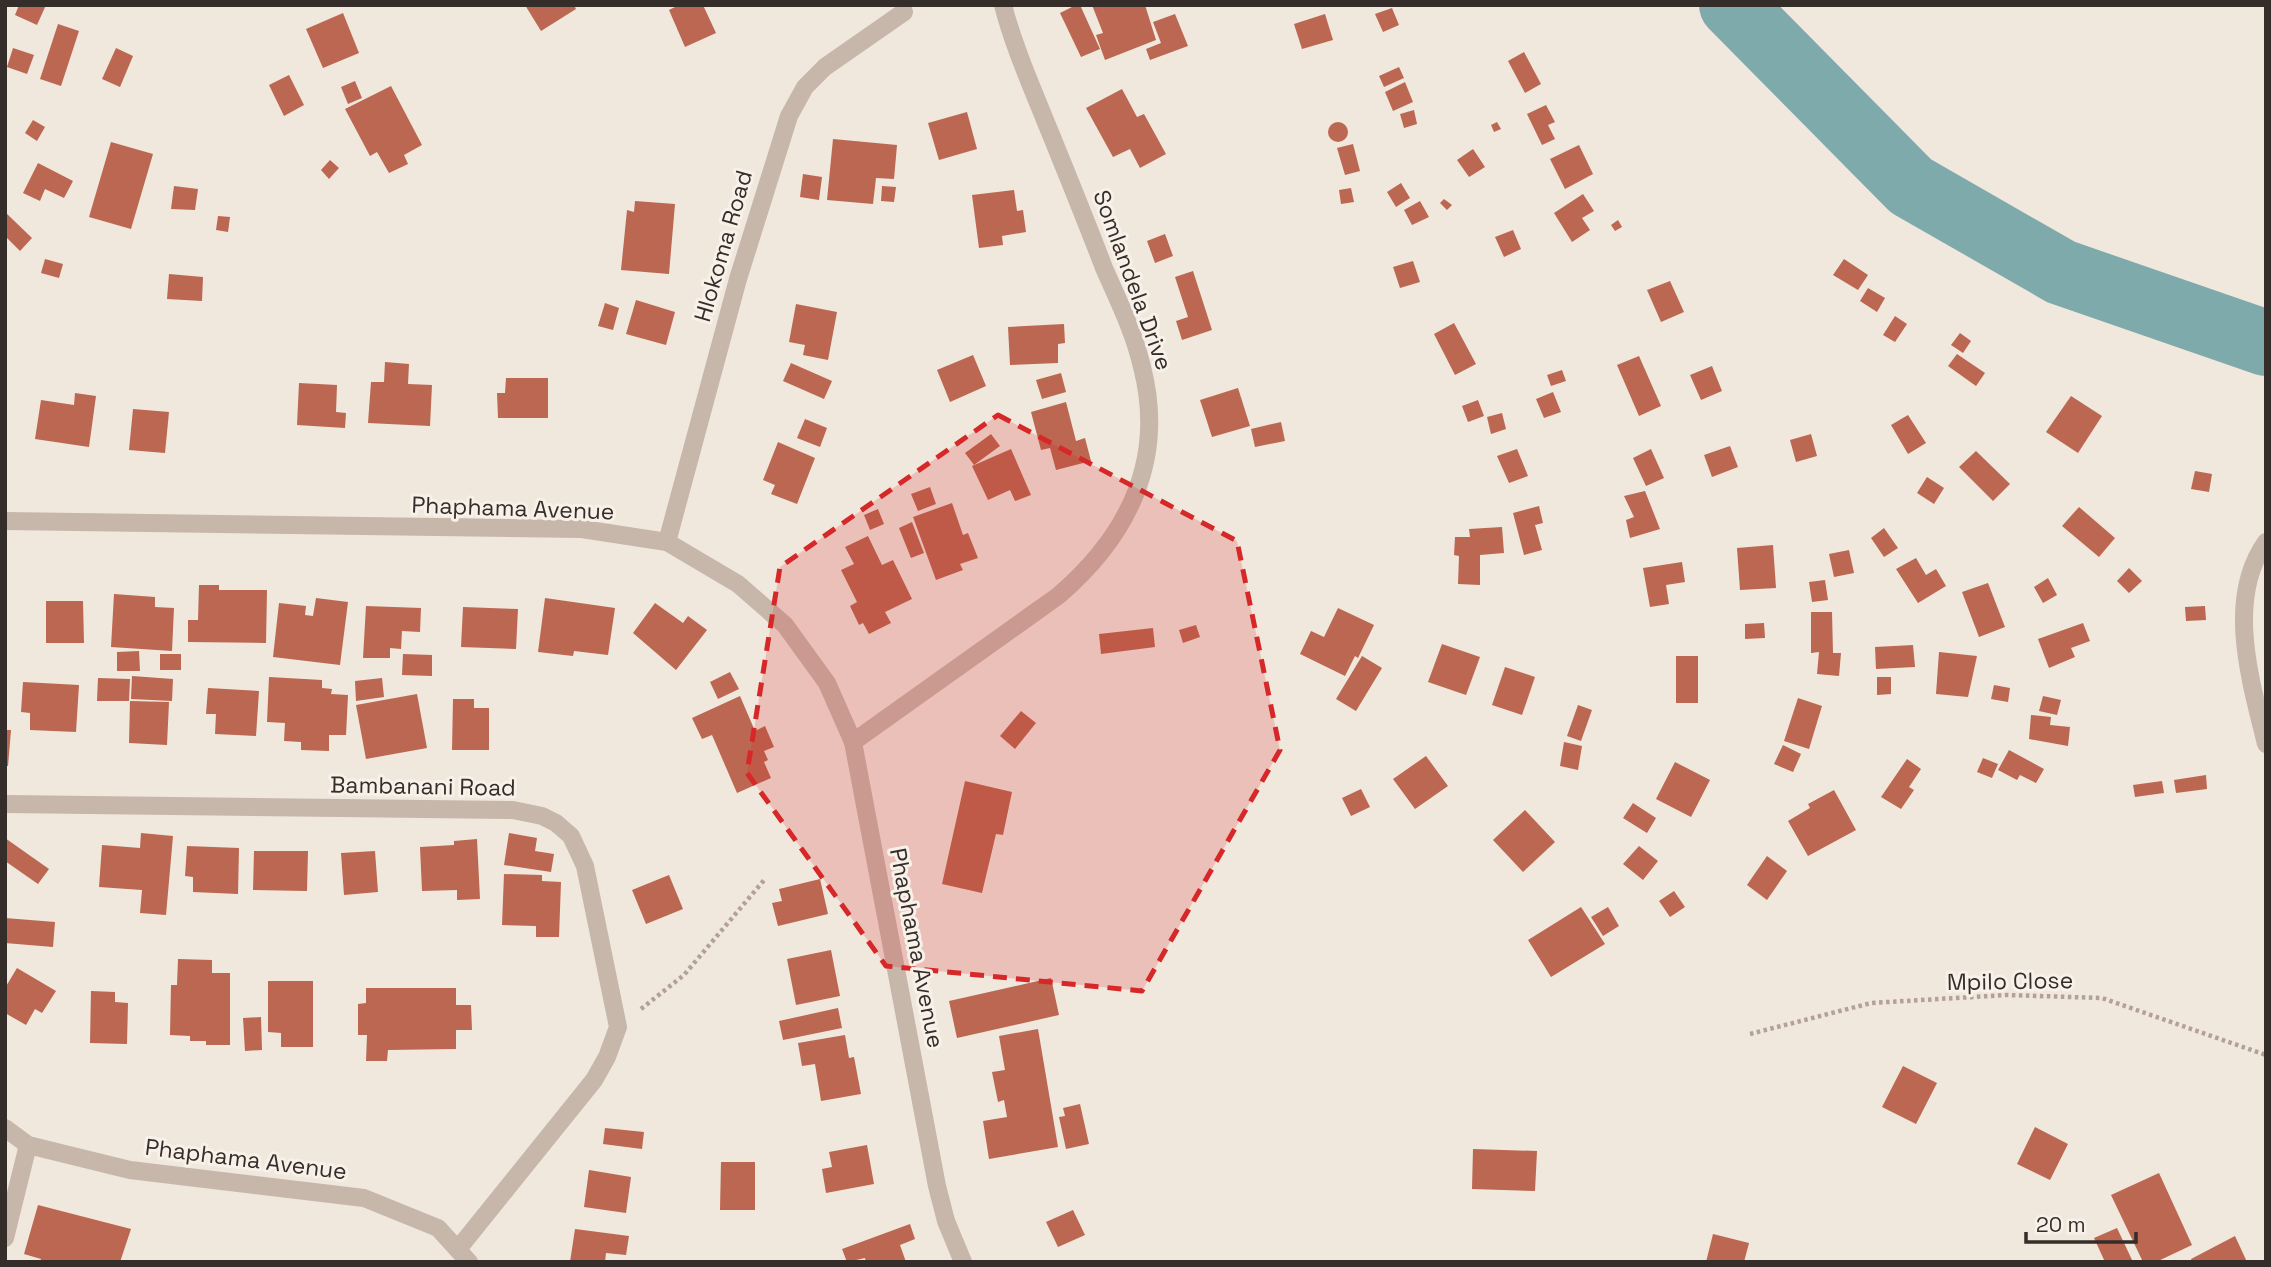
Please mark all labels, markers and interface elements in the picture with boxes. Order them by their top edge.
street label: Hlokoma Road [687,167,759,325]
street label: Somlandela Drive [1087,186,1179,374]
street label: Phaphama Avenue [411,489,615,527]
street label: Bambanani Road [330,769,516,803]
street label: Phaphama Avenue [883,845,951,1051]
street label: Mpilo Close [1947,965,2073,997]
street label: Phaphama Avenue [143,1132,349,1186]
scale bar [2026,1200,2136,1244]
text: 20 m [2036,1211,2086,1238]

